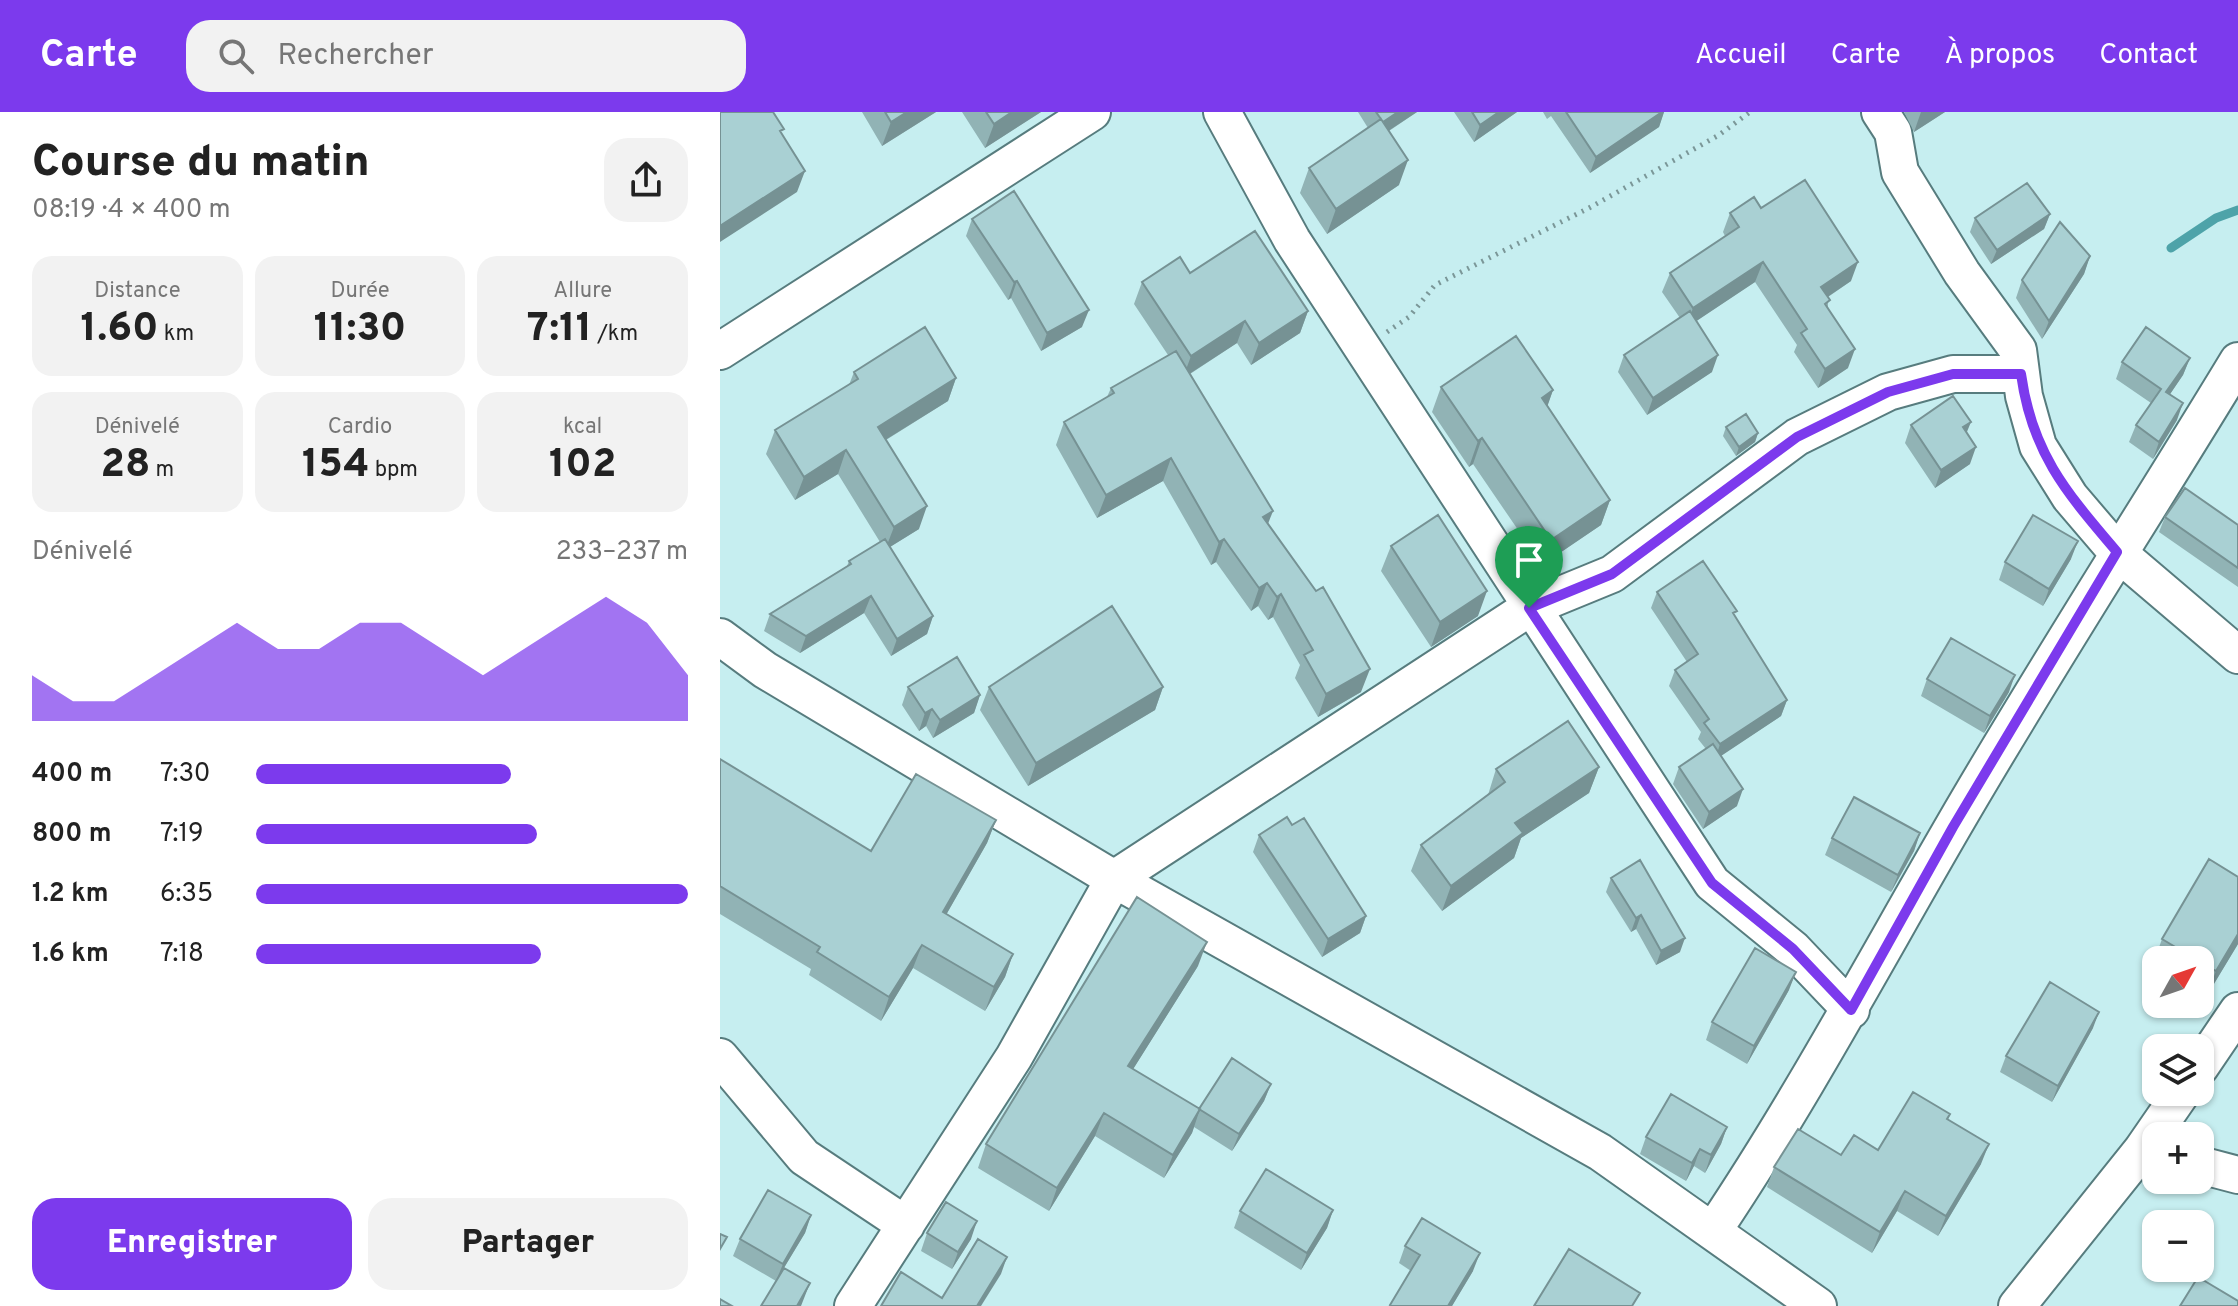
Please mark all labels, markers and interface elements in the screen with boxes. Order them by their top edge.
search box [186,20,746,92]
text: Carte [40,32,138,81]
icon: search [214,34,258,78]
text: Rechercher [278,38,434,75]
text: Accueil [1695,38,1787,74]
text: Carte [1831,38,1901,74]
text: À propos [1945,38,2055,74]
text: Contact [2099,38,2198,74]
text: Course du matin [32,136,370,192]
button: share [604,138,688,222]
text: 08:19 · 4 × 400 m [32,194,230,227]
text: Distance [94,278,181,305]
text: Durée [330,278,390,305]
text: Allure [553,278,612,305]
text: 1.60 [81,305,159,355]
text: 11:30 [314,305,406,355]
text: 7:11 [527,305,592,355]
text: km [159,321,194,348]
text: /km [592,321,638,348]
text: Dénivelé [95,414,180,441]
text: Cardio [328,414,392,441]
text: kcal [563,414,602,441]
text: 28 [101,441,150,491]
text: 154 [302,441,370,491]
text: 102 [549,441,616,491]
text: m [150,457,174,484]
text: bpm [370,457,418,484]
pin [1495,526,1563,608]
text: Dénivelé [32,536,133,569]
text: 233–237 m [556,536,688,569]
icon: arrive [1507,538,1551,582]
text: 400 m [32,758,112,791]
text: 7:30 [160,758,210,791]
text: 800 m [32,818,112,851]
text: 7:19 [160,818,204,851]
text: 1.2 km [32,878,109,911]
text: 6:35 [160,878,213,911]
text: 1.6 km [32,938,109,971]
text: 7:18 [160,938,204,971]
north arrow [2142,946,2214,1018]
map controls [2142,946,2214,1282]
button: layers [2142,1034,2214,1106]
button: + [2142,1122,2214,1194]
button: Enregistrer [32,1198,352,1290]
button: Partager [368,1198,688,1290]
button: − [2142,1210,2214,1282]

